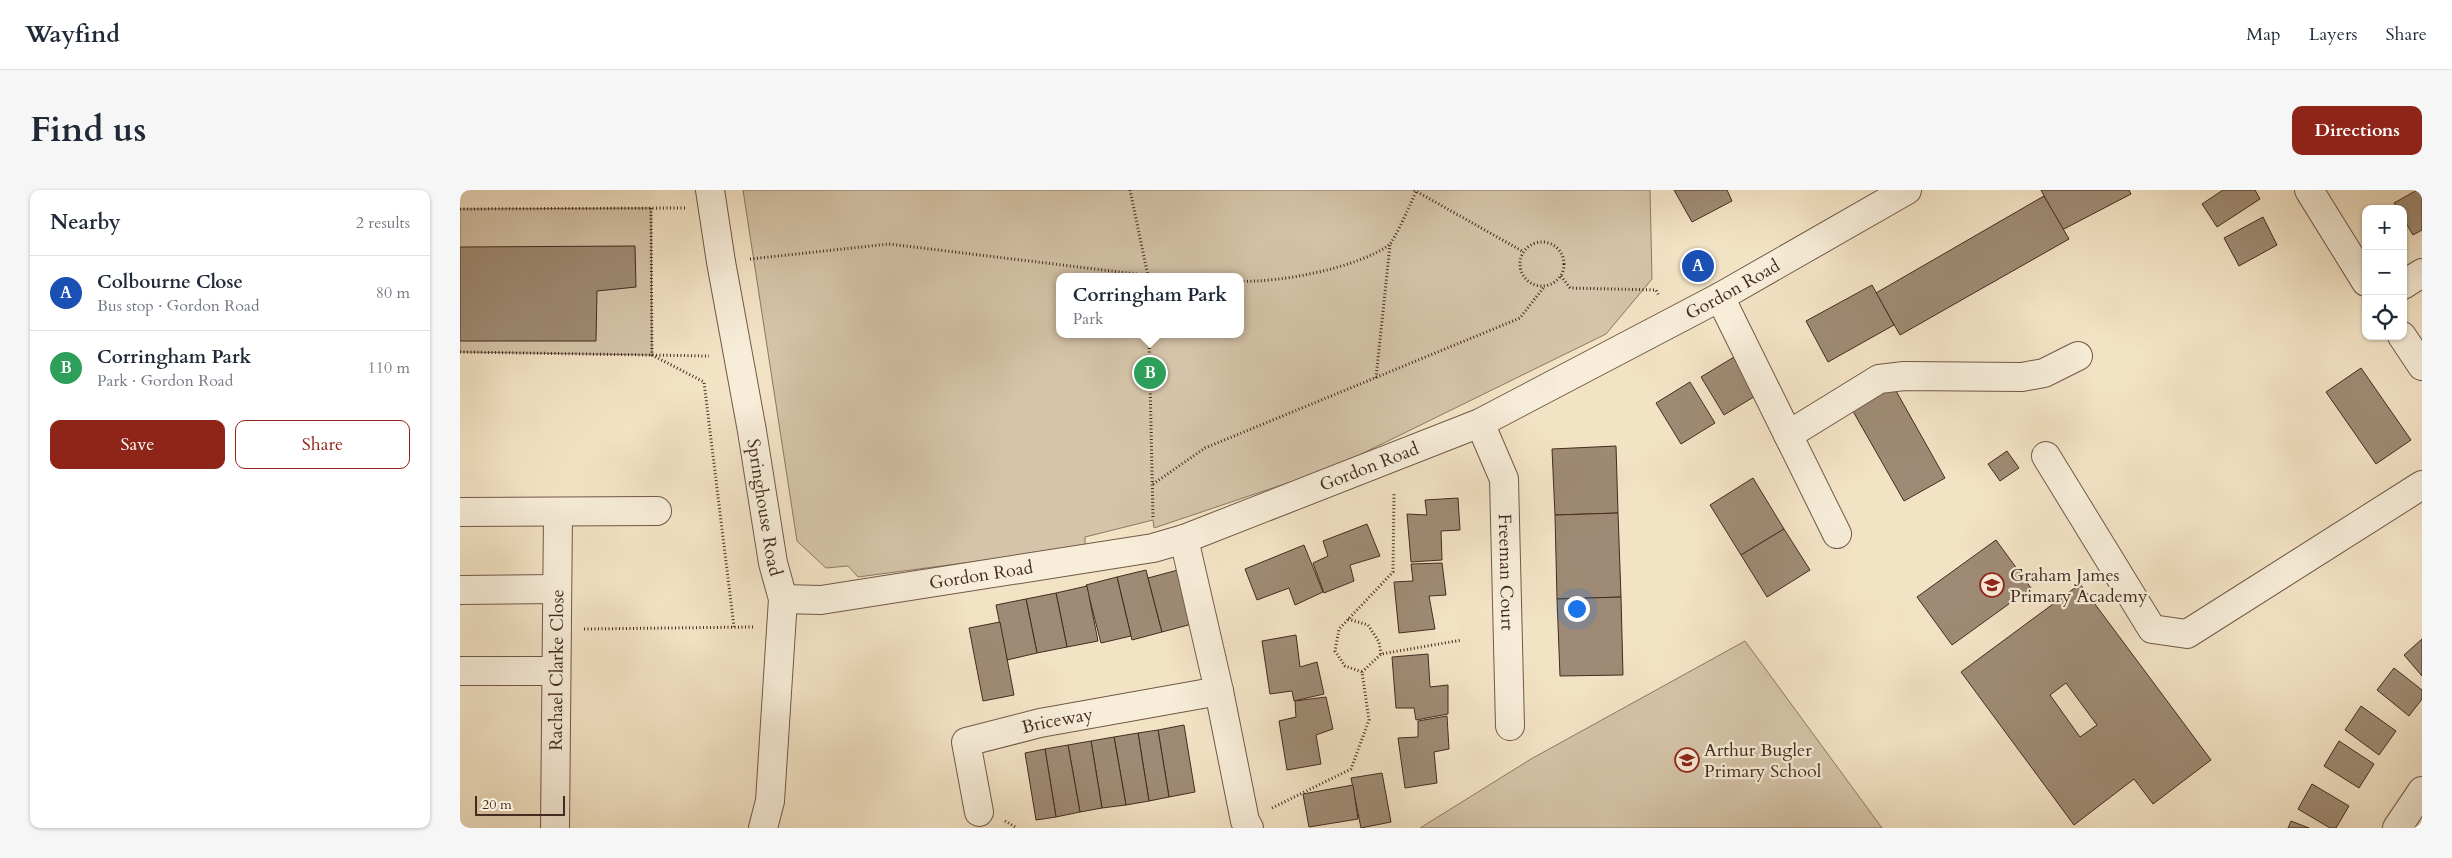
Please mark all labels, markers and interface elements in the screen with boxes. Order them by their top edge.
text: Wayfind [25,18,120,51]
text: Map [2246,22,2281,47]
text: Layers [2309,22,2358,47]
text: Share [2386,22,2427,47]
text: Find us [30,106,146,154]
button: Directions [2292,106,2422,155]
map controls [2362,205,2407,340]
button: + [2362,205,2407,250]
text: Nearby [50,208,121,237]
text: 2 results [356,212,410,234]
pin: A [1682,247,1714,285]
button: − [2362,250,2407,295]
street label: Gordon Road [1681,253,1785,326]
text: Colbourne Close [97,269,243,295]
popup [1056,273,1244,338]
text: A [60,282,72,304]
text: 80 m [376,282,410,304]
text: Corringham Park [1073,282,1227,308]
text: Bus stop · Gordon Road [97,295,259,317]
button: locate [2362,295,2407,340]
text: Park [1073,308,1104,330]
text: Corringham Park [97,344,251,370]
pin: B [1134,354,1166,392]
text: B [60,357,72,379]
text: 110 m [368,357,410,379]
text: Park · Gordon Road [97,370,233,392]
button: Save [50,420,225,469]
button: Share [235,420,410,469]
street label: Gordon Road [1316,436,1423,497]
street label: Springhouse Road [741,437,789,579]
street label: Freeman Court [1492,513,1520,631]
street label: Gordon Road [927,554,1035,595]
place label: Graham James Primary Academy [2010,563,2148,609]
school or university icon: Graham James Primary Academy [1979,572,2005,598]
street label: Rachael Clarke Close [543,589,570,751]
your location [1564,596,1590,622]
street label: Briceway [1019,701,1095,740]
place label: Arthur Bugler Primary School [1704,738,1822,784]
school or university icon: Arthur Bugler Primary School [1674,747,1700,773]
scale bar [475,793,565,816]
text: 20 m [482,795,512,814]

